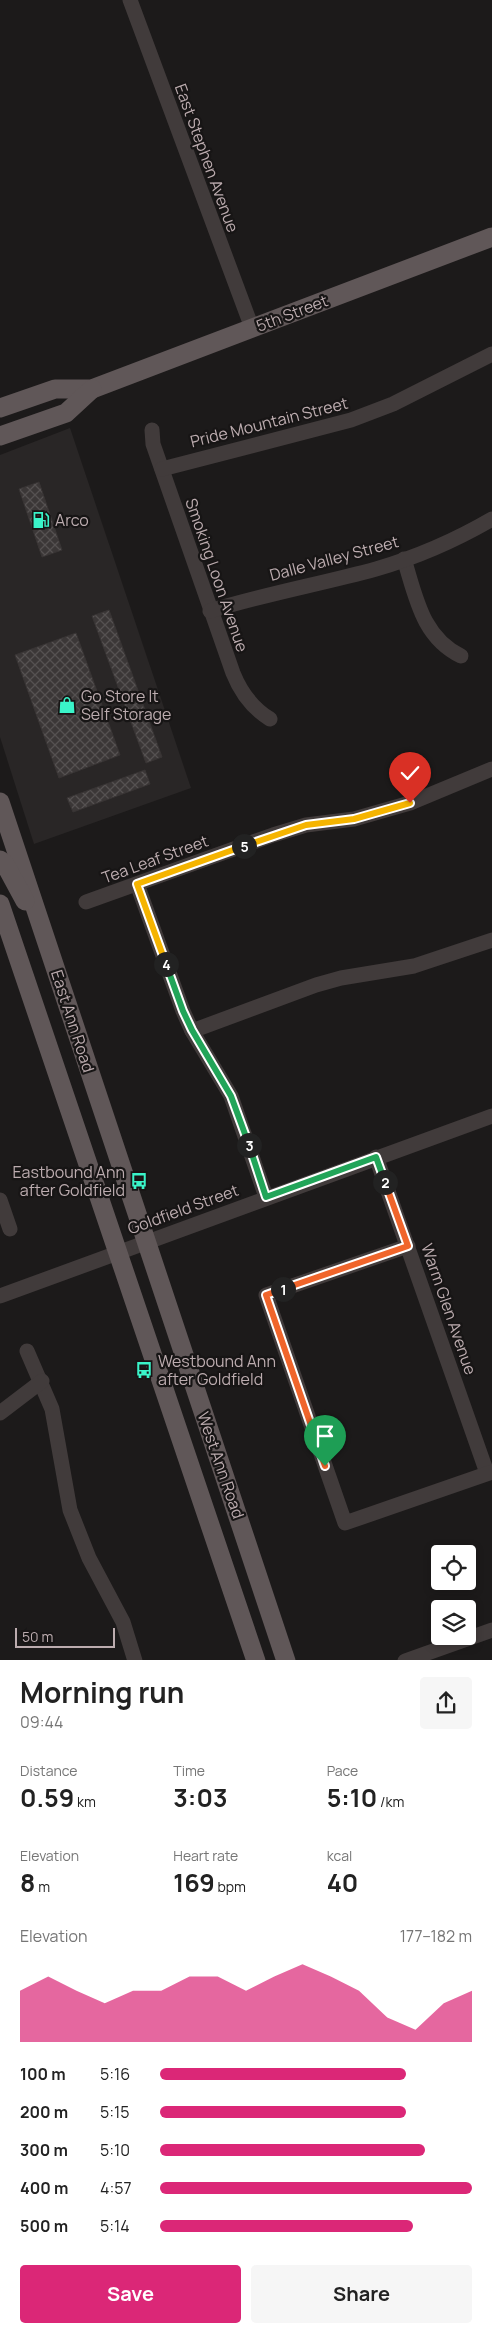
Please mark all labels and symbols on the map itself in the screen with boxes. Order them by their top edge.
street label: East Stephen Avenue [170,81,244,235]
street label: 5th Street [253,289,331,337]
street label: Pride Mountain Street [188,392,350,452]
street label: Smoking Loon Avenue [180,495,254,655]
place label: Arco [55,509,89,531]
fuel station icon: Arco [31,510,51,530]
street label: Dalle Valley Street [267,530,401,586]
place label: Go Store It Self Storage [81,685,171,725]
shop icon: Go Store It Self Storage [57,695,77,715]
pin [389,752,431,803]
street label: Tea Leaf Street [99,830,211,888]
pin: 5 [232,834,256,858]
pin: 4 [154,952,178,976]
street label: East Ann Road [46,967,100,1075]
pin: 3 [236,1132,262,1158]
place label: Eastbound Ann after Goldfield [12,1161,125,1201]
pin: 2 [372,1170,398,1194]
bus stop icon: Eastbound Ann after Goldfield [129,1171,149,1191]
street label: Goldfield Street [125,1179,241,1239]
street label: Warm Glen Avenue [416,1241,482,1377]
pin: 1 [270,1276,296,1302]
place label: Westbound Ann after Goldfield [158,1350,276,1390]
bus stop icon: Westbound Ann after Goldfield [134,1360,154,1380]
street label: West Ann Road [192,1409,250,1521]
pin [304,1415,346,1466]
scale bar [15,1626,115,1649]

